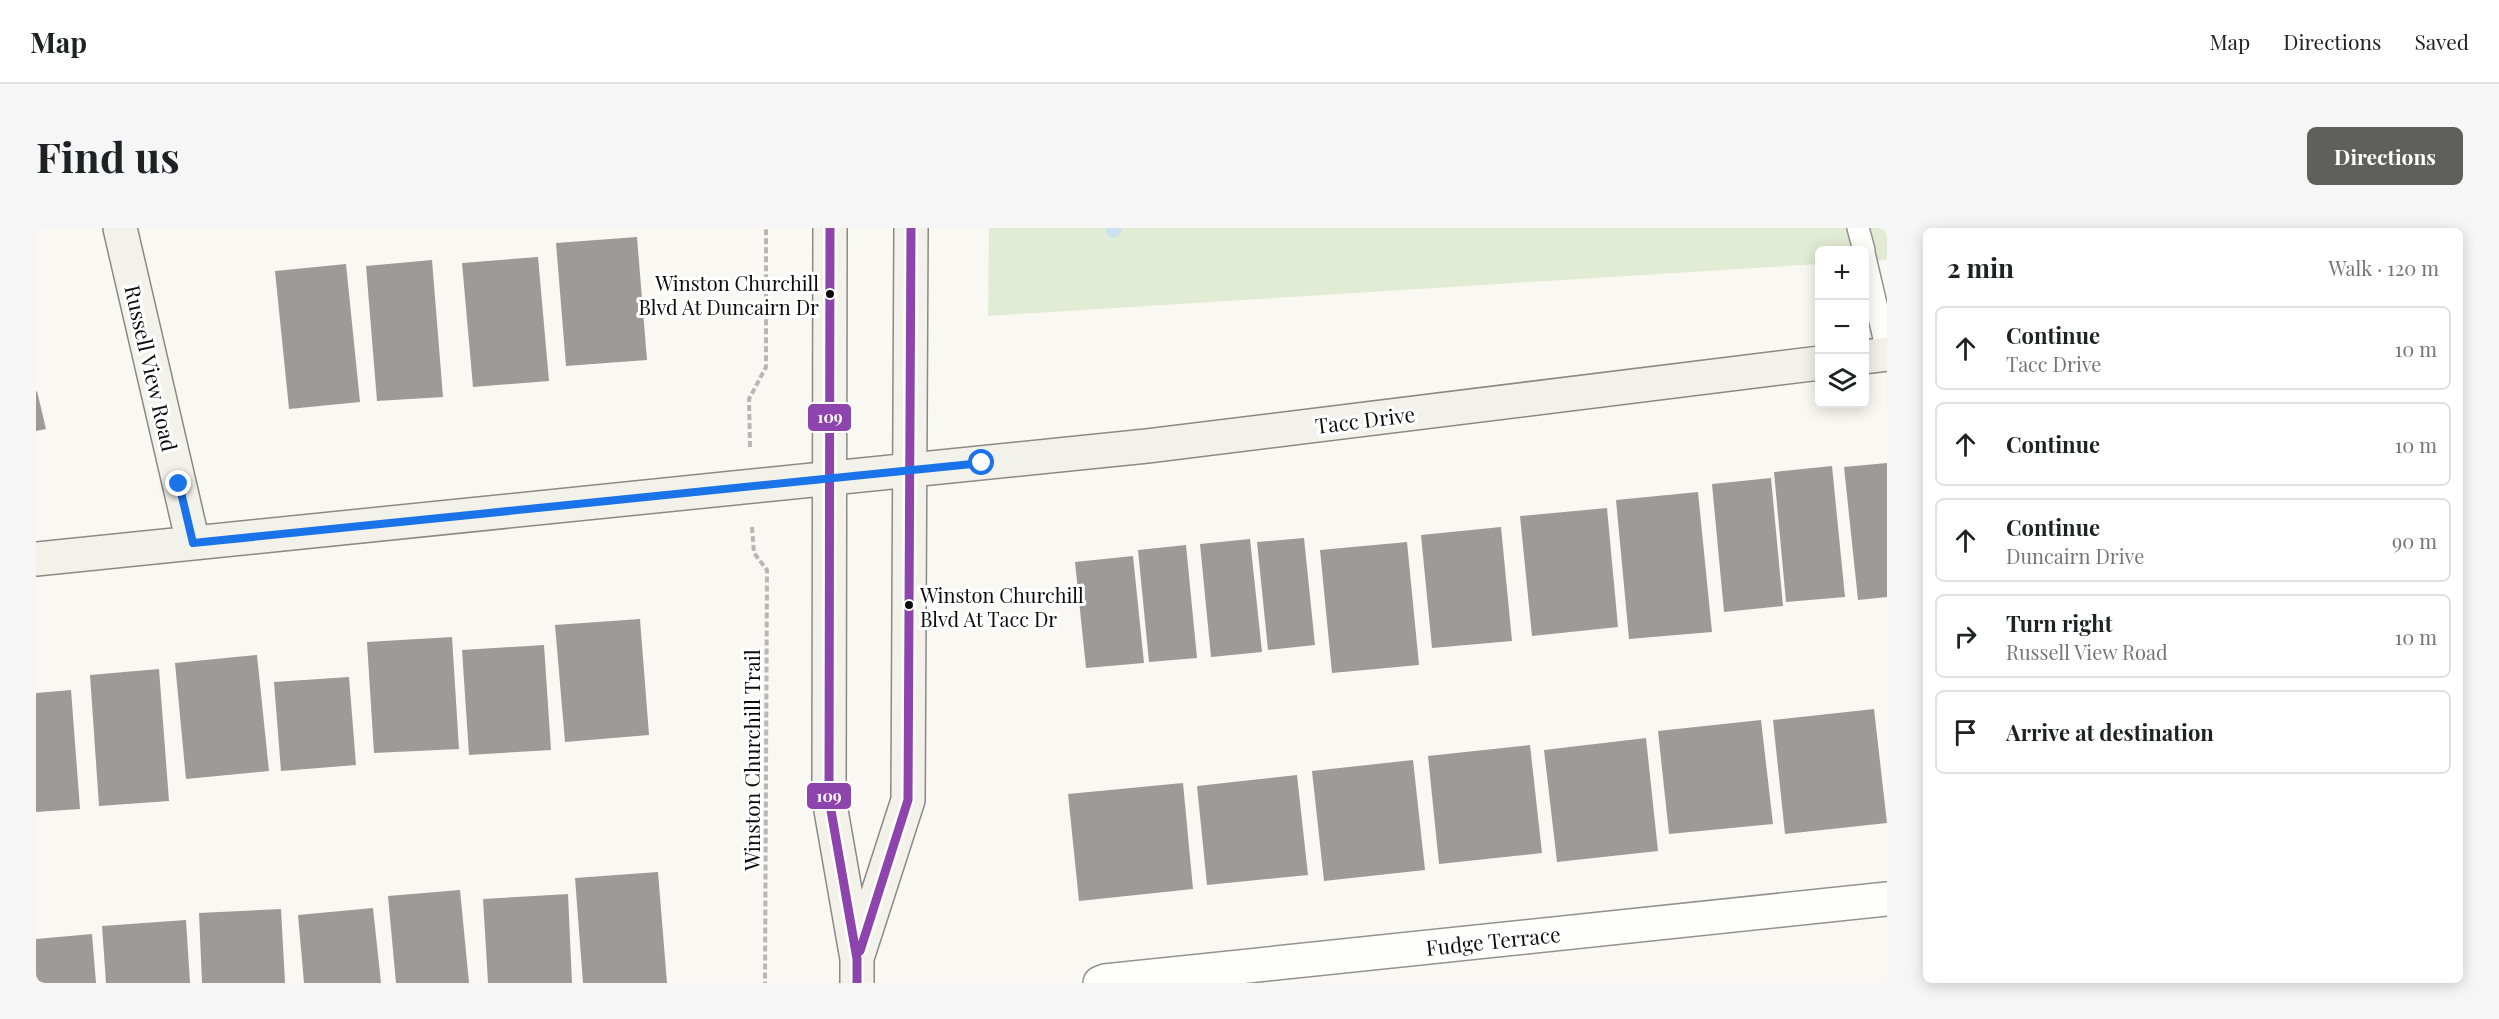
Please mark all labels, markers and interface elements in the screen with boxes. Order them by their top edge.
text: Map [30,23,87,60]
text: Map [2209,27,2250,55]
text: Directions [2283,27,2381,55]
text: Saved [2414,27,2469,55]
button: Directions [2307,127,2463,185]
text: Find us [36,128,180,184]
map controls [1815,246,1869,408]
button: + [1815,246,1869,300]
text: 2 min [1947,250,2014,285]
text: Walk · 120 m [2329,254,2439,281]
place label: Winston Churchill Blvd At Duncairn Dr [638,269,819,320]
street label: Russell View Road [119,282,185,454]
marker: Winston Churchill Blvd At Duncairn Dr [824,288,836,300]
button: − [1815,300,1869,354]
text: Continue [2006,320,2100,350]
icon: ahead [1949,332,1982,365]
text: 10 m [2395,335,2437,362]
text: Tacc Drive [2006,350,2101,377]
button: layers [1815,354,1869,408]
street label: Tacc Drive [1314,399,1416,439]
line badge: 109 [807,403,852,432]
text: 109 [817,406,843,427]
icon: ahead [1949,428,1982,461]
text: Continue [2006,429,2100,459]
text: 10 m [2395,431,2437,458]
route start [968,449,994,475]
route end [165,470,191,496]
text: Continue [2006,512,2100,542]
icon: ahead [1949,524,1982,557]
text: 90 m [2392,527,2437,554]
text: Duncairn Drive [2006,542,2144,569]
place label: Winston Churchill Blvd At Tacc Dr [919,581,1084,632]
marker: Winston Churchill Blvd At Tacc Dr [903,599,915,611]
text: Turn right [2006,608,2112,638]
icon: right [1949,620,1982,653]
text: 10 m [2395,623,2437,650]
text: Russell View Road [2006,638,2168,665]
street label: Winston Churchill Trail [737,649,765,872]
icon: arrive [1949,716,1982,749]
text: Arrive at destination [2006,717,2214,747]
line badge: 109 [806,782,852,810]
text: 109 [816,785,842,806]
street label: Fudge Terrace [1424,919,1562,961]

